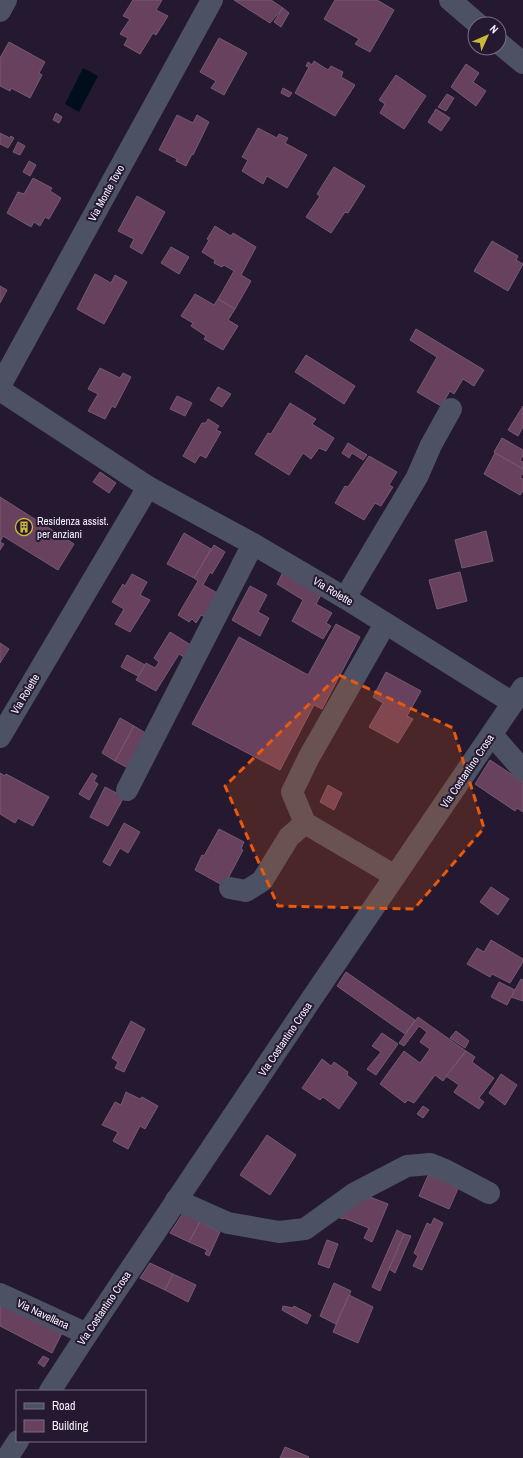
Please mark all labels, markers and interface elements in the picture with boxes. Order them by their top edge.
north arrow [467,16,507,56]
text: N [487,22,501,36]
street label: Via Monte Tovo [85,162,127,224]
place label: Residenza assist. per anziani [37,514,109,541]
building icon: Residenza assist. per anziani [14,517,34,537]
street label: Via Rolette [310,574,356,608]
street label: Via Rolette [8,671,42,717]
street label: Via Costantino Crosa [437,731,497,811]
street label: Via Costantino Crosa [255,999,315,1079]
street label: Via Costantino Crosa [74,1268,134,1348]
street label: Via Navellana [15,1296,71,1332]
legend [16,1390,146,1442]
text: Road [52,1398,76,1414]
text: Building [52,1418,89,1434]

